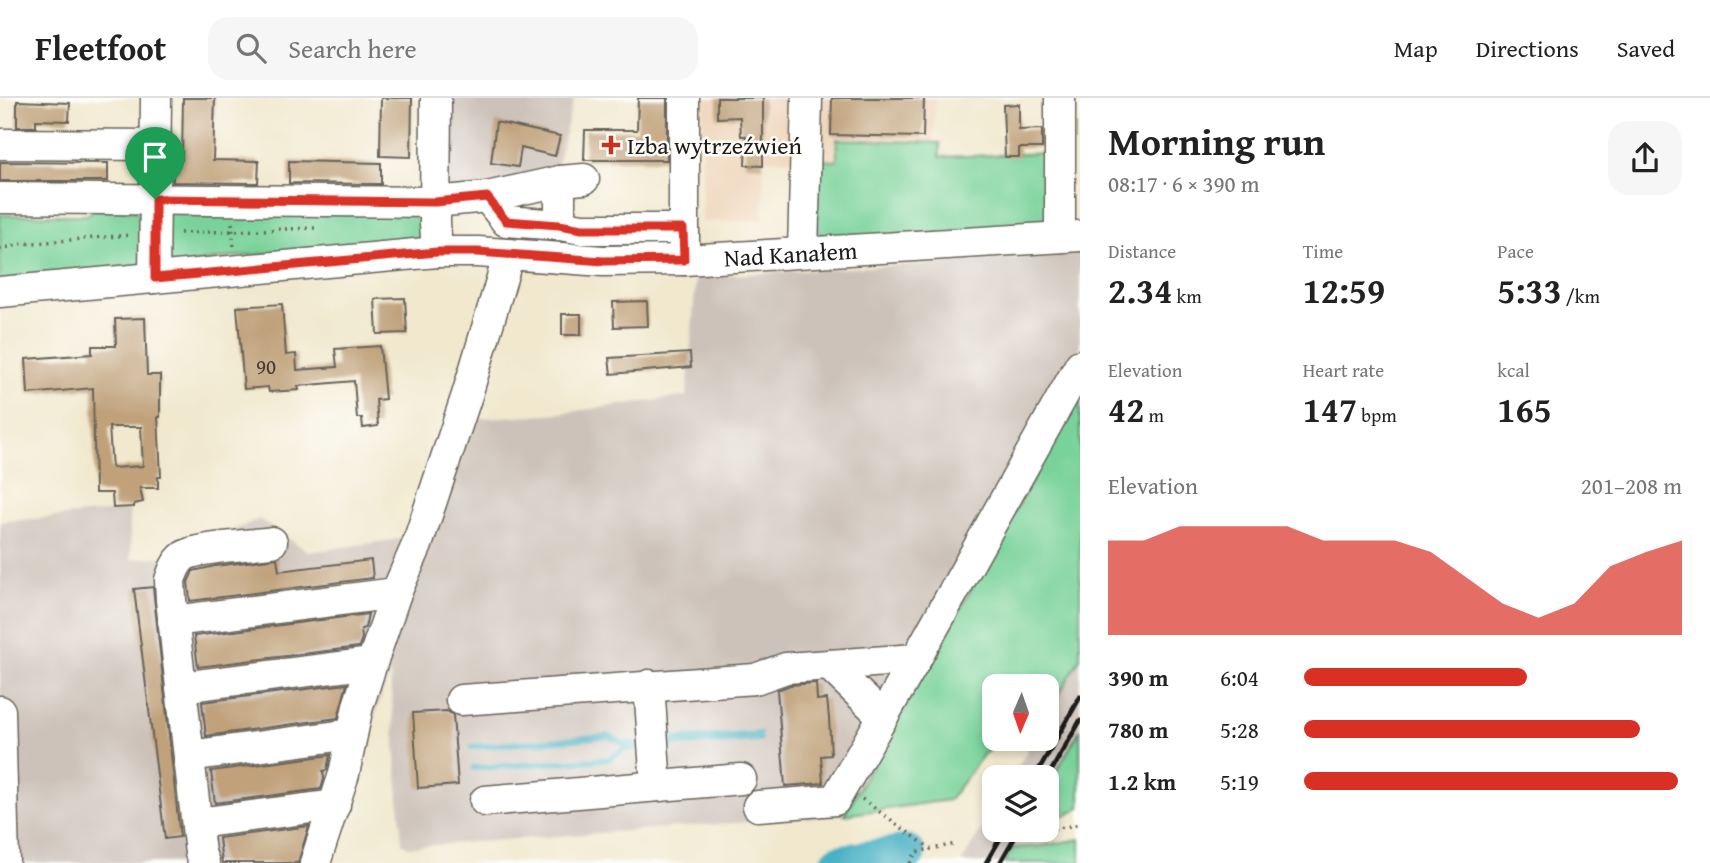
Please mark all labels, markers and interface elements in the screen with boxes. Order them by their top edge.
search box [208,17,698,80]
text: Fleetfoot [35,24,166,72]
icon: search [232,29,270,67]
text: Search here [288,29,417,68]
text: Map [1394,31,1438,66]
text: Directions [1476,31,1579,66]
text: Saved [1617,31,1675,66]
text: Morning run [1108,113,1325,169]
button: share [1608,121,1682,195]
pin [125,127,185,199]
place label: Izba wytrzeźwień [627,128,803,163]
marker: Izba wytrzeźwień [601,135,621,155]
icon: arrive [136,138,174,176]
text: 08:17 · 6 × 390 m [1108,167,1260,200]
street label: Nad Kanałem [723,232,859,275]
text: Distance [1108,237,1176,265]
text: Time [1303,237,1343,265]
text: Pace [1497,237,1534,265]
text: 2.34 [1108,265,1172,316]
text: 12:59 [1303,265,1385,316]
text: 5:33 [1497,265,1562,316]
text: km [1172,282,1202,310]
text: /km [1562,282,1600,310]
house number: 90 [256,351,276,382]
text: Elevation [1108,356,1182,384]
text: Heart rate [1303,356,1384,384]
text: kcal [1497,356,1530,384]
text: 42 [1108,384,1144,435]
text: 147 [1303,384,1357,435]
text: 165 [1497,384,1552,435]
text: m [1144,401,1164,429]
text: bpm [1357,401,1397,429]
text: Elevation [1108,469,1198,502]
text: 201–208 m [1581,469,1682,502]
text: 390 m [1108,661,1169,694]
text: 6:04 [1220,661,1259,694]
north arrow [982,674,1059,751]
map controls [982,674,1059,842]
text: 780 m [1108,713,1169,746]
text: 5:28 [1220,713,1259,746]
button: layers [982,765,1059,842]
text: 1.2 km [1108,765,1176,798]
text: 5:19 [1220,765,1259,798]

